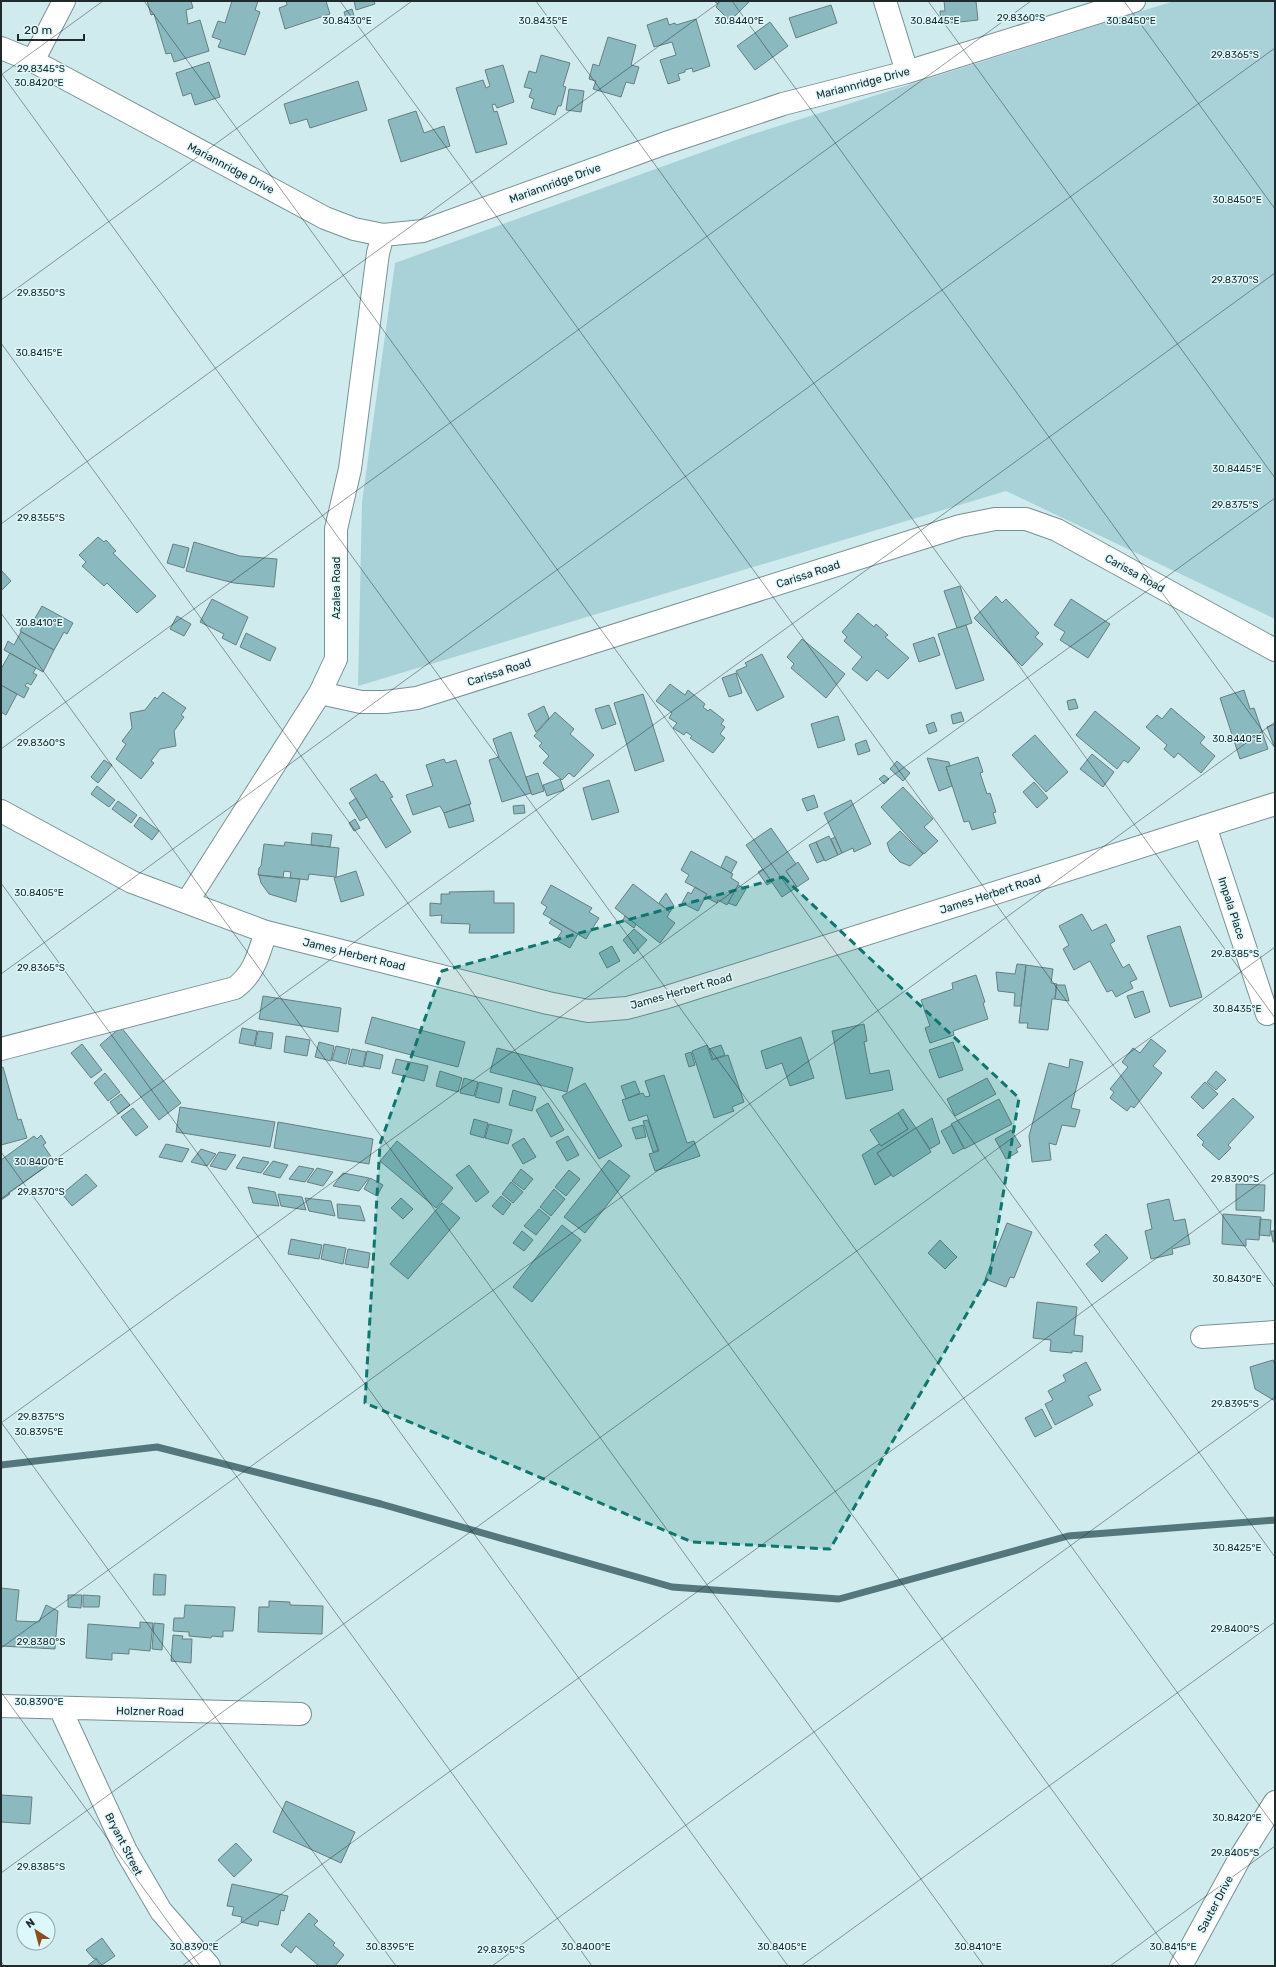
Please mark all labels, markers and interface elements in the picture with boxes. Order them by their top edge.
text: 29.8360°S [997,12,1045,24]
text: 30.8430°E [322,15,372,27]
text: 30.8435°E [518,15,568,27]
text: 30.8440°E [714,15,764,27]
text: 30.8445°E [910,15,960,27]
text: 30.8450°E [1106,15,1156,27]
scale bar [18,16,84,42]
text: 20 m [24,23,52,37]
text: 29.8365°S [1211,49,1259,61]
text: 29.8345°S [17,63,65,75]
street label: Mariannridge Drive [815,65,911,102]
text: 30.8420°E [14,77,64,89]
street label: Mariannridge Drive [185,140,276,197]
street label: Mariannridge Drive [508,161,603,206]
text: 30.8450°E [1212,194,1262,206]
text: 29.8370°S [1211,274,1259,286]
text: 29.8350°S [17,287,65,299]
text: 30.8415°E [15,347,63,359]
text: 30.8445°E [1212,463,1262,475]
text: 29.8375°S [1211,499,1259,511]
text: 29.8355°S [17,512,65,524]
street label: Carissa Road [1103,552,1167,595]
street label: Azalea Road [330,557,343,619]
street label: Carissa Road [775,558,842,591]
text: 30.8410°E [15,617,63,629]
street label: Carissa Road [466,656,533,689]
text: 30.8440°E [1212,733,1262,745]
text: 29.8360°S [17,737,65,749]
street label: James Herbert Road [938,872,1042,917]
street label: Impala Place [1215,875,1248,941]
text: 30.8405°E [14,887,64,899]
street label: James Herbert Road [301,935,407,974]
text: 29.8385°S [1211,948,1259,960]
text: 29.8365°S [17,962,65,974]
street label: James Herbert Road [629,971,734,1012]
text: 30.8435°E [1212,1003,1262,1015]
text: 30.8400°E [14,1156,64,1168]
text: 29.8390°S [1211,1173,1259,1185]
text: 29.8370°S [17,1186,65,1198]
text: 30.8430°E [1212,1273,1262,1285]
text: 29.8395°S [1211,1398,1259,1410]
text: 29.8375°S [17,1411,65,1423]
text: 30.8395°E [15,1426,63,1438]
text: 30.8425°E [1213,1542,1261,1554]
text: 29.8400°S [1211,1623,1259,1635]
text: 29.8380°S [17,1636,65,1648]
text: 30.8390°E [14,1696,64,1708]
street label: Holzner Road [116,1704,184,1719]
street label: Bryant Street [102,1811,145,1878]
text: 30.8420°E [1212,1812,1262,1824]
text: 29.8405°S [1211,1847,1259,1859]
text: 29.8385°S [17,1861,65,1873]
street label: Sauter Drive [1195,1873,1236,1935]
north arrow [16,1911,56,1951]
text: N [23,1916,38,1931]
text: 30.8390°E [169,1941,219,1953]
text: 30.8395°E [366,1941,414,1953]
text: 30.8400°E [561,1941,611,1953]
text: 30.8405°E [757,1941,807,1953]
text: 30.8410°E [954,1941,1002,1953]
text: 30.8415°E [1149,1941,1197,1953]
text: 29.8395°S [477,1944,525,1956]

